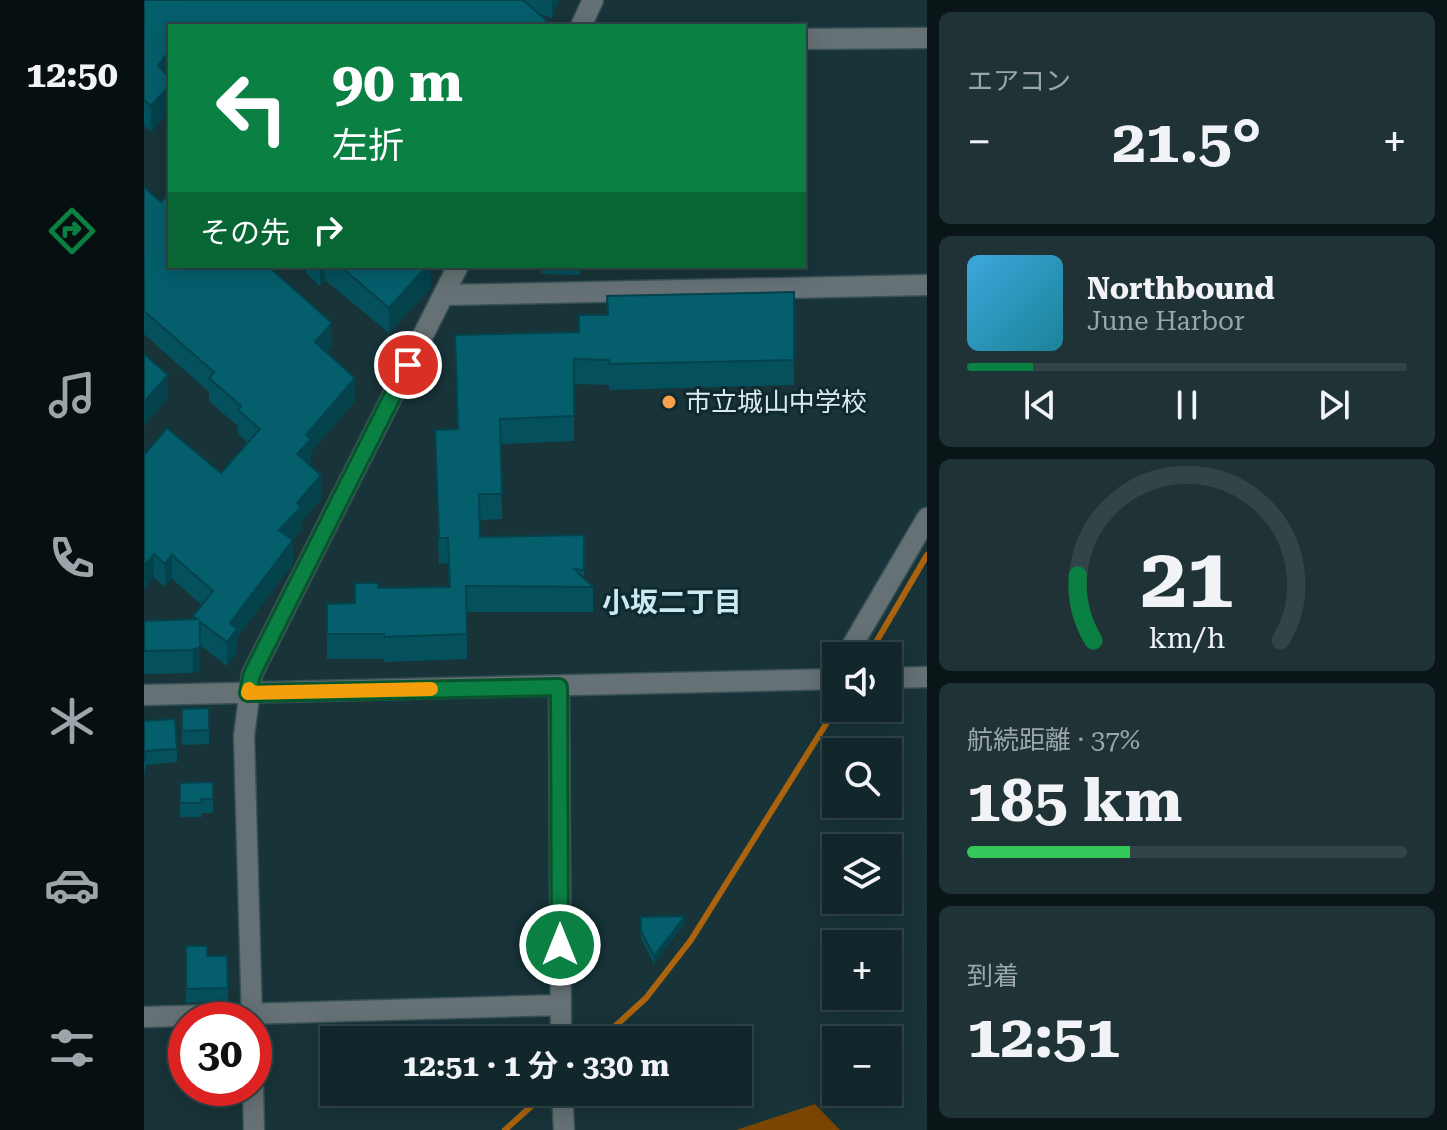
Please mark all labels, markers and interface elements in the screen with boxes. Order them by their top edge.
text: 90 m [332,49,463,115]
text: 12:50 [26,54,118,96]
icon: left [200,56,304,160]
text: エアコン [967,66,1071,96]
text: 21.5° [1112,106,1262,177]
text: − [967,116,992,168]
text: + [1382,116,1407,168]
text: 左折 [332,125,404,167]
icon: directions [44,203,100,259]
icon: right [306,208,350,252]
text: その先 [200,215,290,250]
text: Northbound [1087,271,1275,306]
text: June Harbor [1087,306,1245,336]
pin [374,331,442,399]
icon: arrive [386,343,430,387]
icon: music [44,367,100,423]
icon: previous [1018,383,1062,427]
icon: pause [1165,383,1209,427]
icon: next [1312,383,1356,427]
place label: 市立城山中学校 [685,387,867,417]
marker: 市立城山中学校 [660,393,678,411]
icon: phone [44,530,100,586]
text: 21 [1140,530,1234,627]
district label: 小坂二丁目 [602,586,742,619]
text: km/h [1149,621,1225,655]
map controls [822,642,902,1106]
button: sound [822,642,902,722]
icon: climate [44,693,100,749]
text: 航続距離 · 37% [967,725,1140,755]
button: search [822,738,902,818]
text: 185 km [967,765,1182,836]
button: layers [822,834,902,914]
icon: car [44,857,100,913]
position arrow [518,903,602,987]
button: + [822,930,902,1010]
text: 到着 [967,961,1019,991]
text: 12:51 [967,1001,1120,1072]
speed limit sign: 30 [168,1002,272,1106]
icon: filters [44,1020,100,1076]
button: − [822,1026,902,1106]
text: 12:51 · 1 分 · 330 m [403,1048,669,1083]

